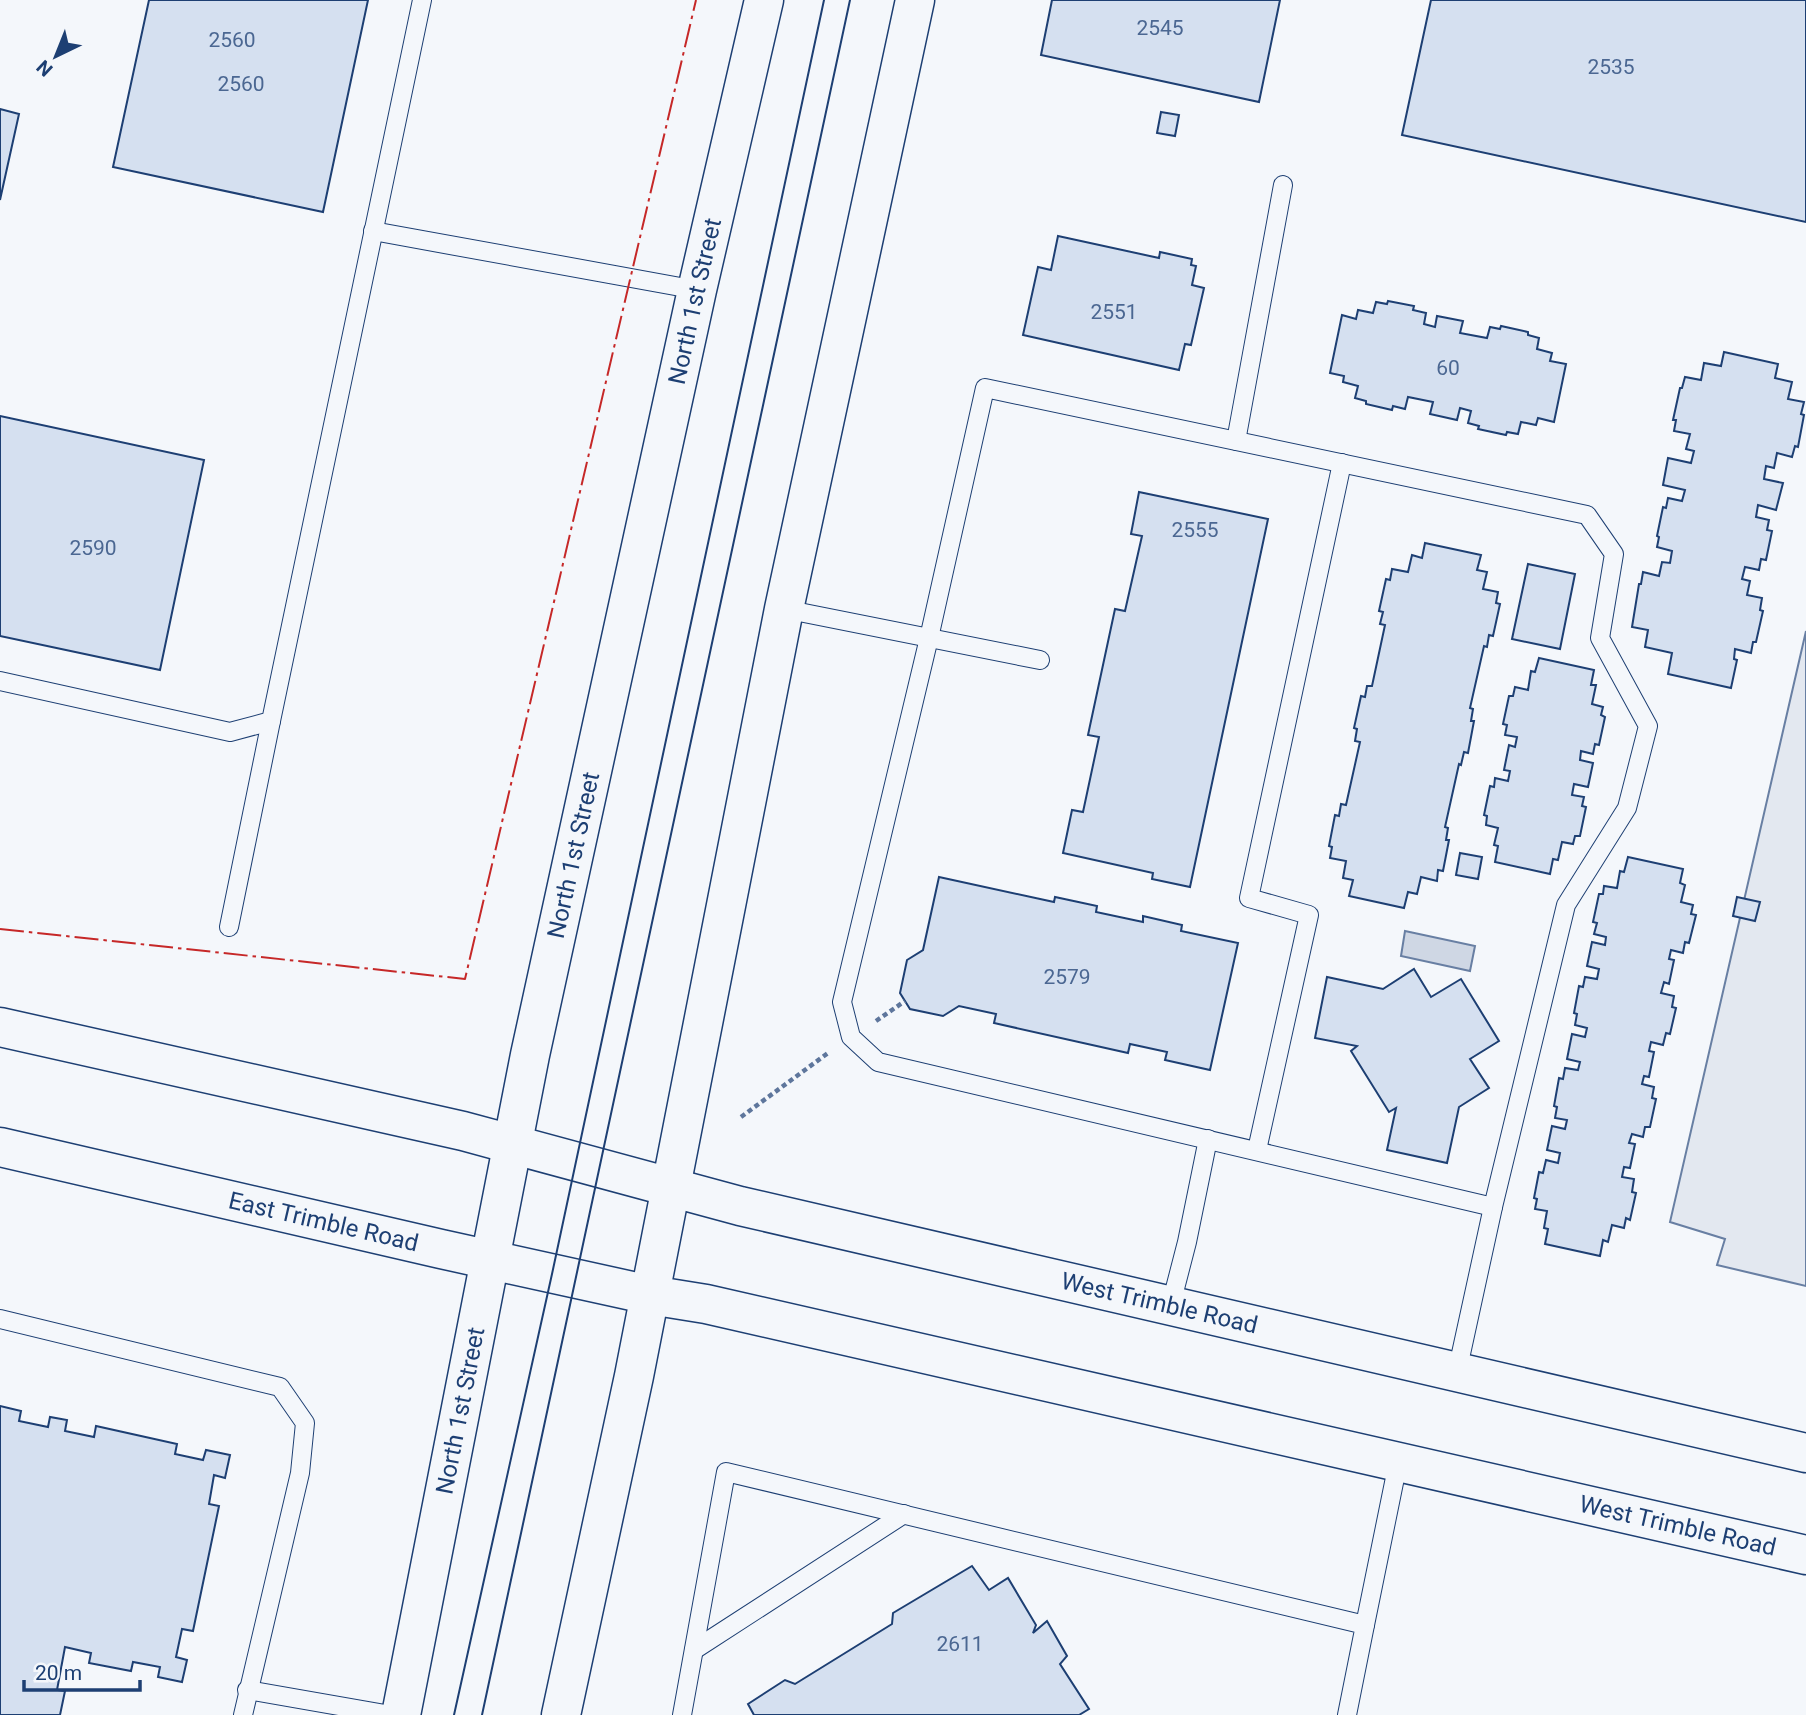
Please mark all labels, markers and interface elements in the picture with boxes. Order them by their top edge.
house number: 2545 [1136,16,1184,40]
north arrow [21,21,91,91]
house number: 2560 [208,28,256,52]
text: N [32,55,57,81]
house number: 2535 [1587,55,1635,79]
house number: 2560 [217,72,265,96]
street label: North 1st Street [663,215,727,387]
house number: 2551 [1090,300,1138,324]
house number: 60 [1436,356,1460,380]
house number: 2555 [1171,518,1219,542]
house number: 2590 [69,536,117,560]
street label: North 1st Street [542,769,605,941]
house number: 2579 [1043,965,1091,989]
street label: East Trimble Road [226,1186,421,1257]
street label: West Trimble Road [1058,1267,1260,1339]
street label: North 1st Street [430,1325,491,1497]
street label: West Trimble Road [1577,1490,1779,1562]
house number: 2611 [936,1632,984,1656]
scale bar [24,1648,140,1692]
text: 20 m [35,1661,82,1685]

